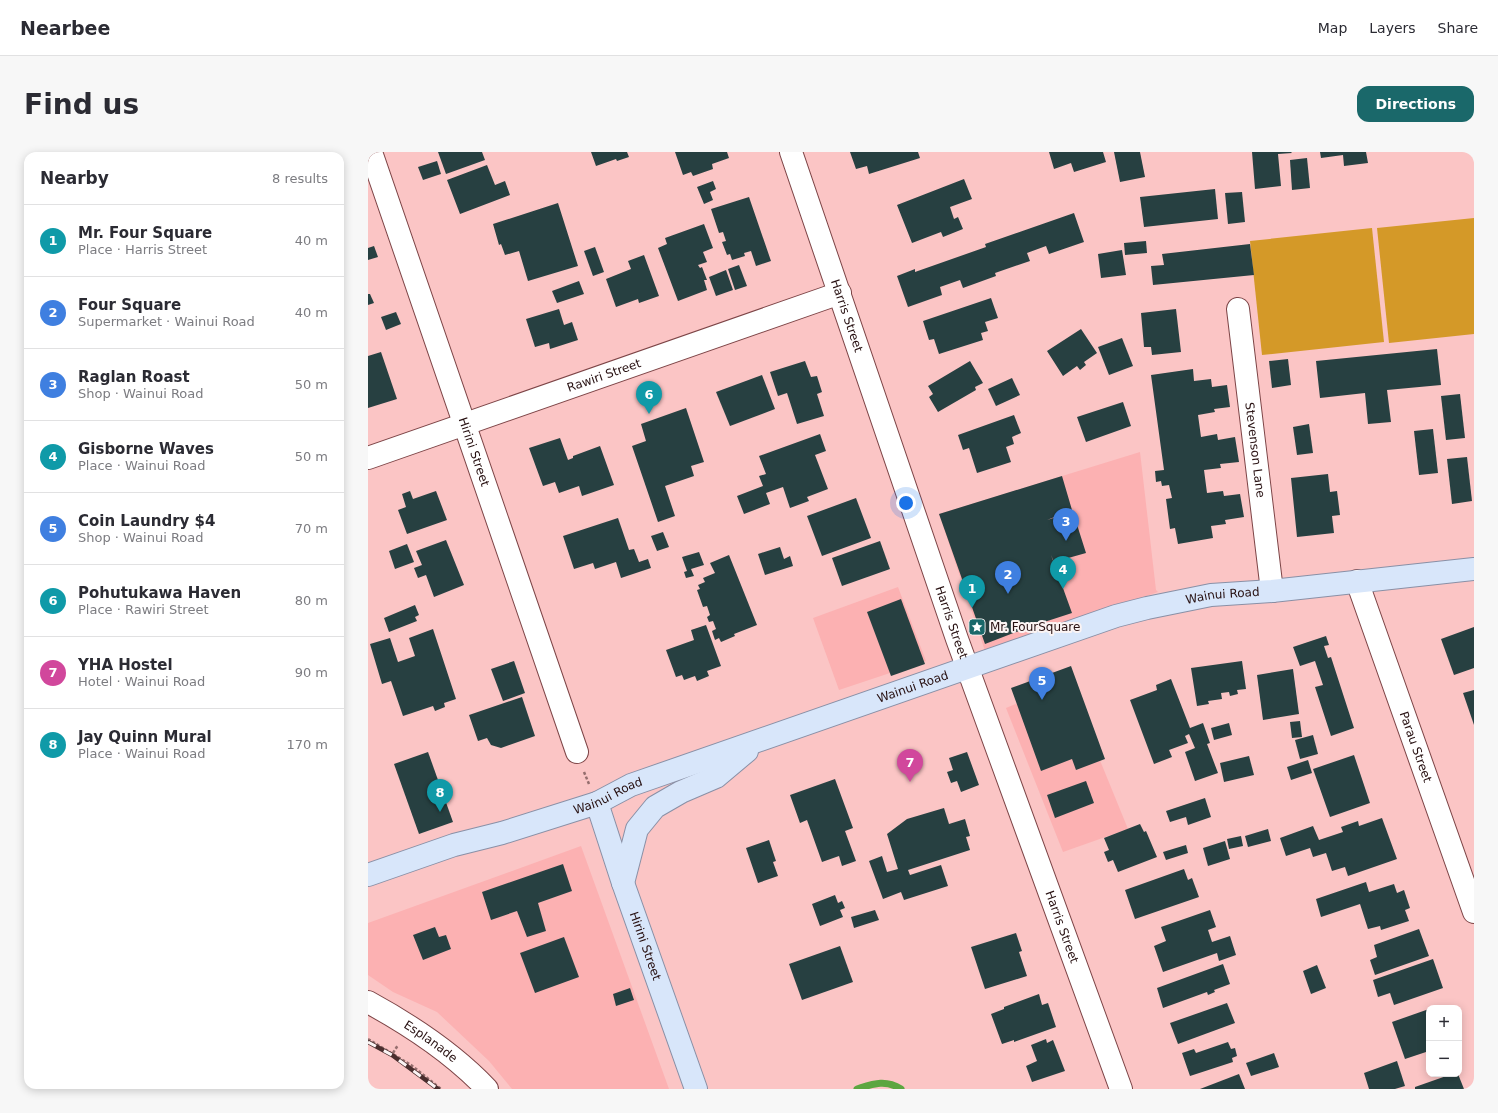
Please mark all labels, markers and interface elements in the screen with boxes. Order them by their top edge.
text: Nearbee [20,17,110,39]
text: Map [1318,20,1347,36]
text: Layers [1369,20,1416,36]
text: Share [1438,20,1478,36]
button: Directions [1357,86,1474,122]
text: Find us [24,88,139,121]
text: Nearby [40,168,109,188]
text: 8 results [272,171,328,186]
text: Mr. Four Square [78,224,212,242]
text: 1 [48,233,58,248]
text: 40 m [295,233,328,248]
text: Place · Harris Street [78,242,207,257]
street label: Harris Street [828,278,866,354]
text: Four Square [78,296,181,314]
text: 2 [48,305,58,320]
text: 40 m [295,305,328,320]
text: Supermarket · Wainui Road [78,314,255,329]
street label: Rawiri Street [565,356,643,395]
text: Raglan Roast [78,368,190,386]
text: 3 [48,377,58,392]
text: 50 m [295,377,328,392]
pin: 6 [636,381,662,414]
text: Shop · Wainui Road [78,386,204,401]
street label: Stevenson Lane [1242,402,1268,498]
street label: Hirini Street [456,416,492,488]
text: Gisborne Waves [78,440,214,458]
text: 4 [48,449,58,464]
text: 50 m [295,449,328,464]
text: Place · Wainui Road [78,458,205,473]
your location [896,493,916,513]
pin: 3 [1053,508,1079,541]
text: Coin Laundry $4 [78,512,215,530]
text: 5 [48,521,58,536]
text: 70 m [295,521,328,536]
text: Shop · Wainui Road [78,530,204,545]
pin: 4 [1050,556,1076,589]
pin: 2 [995,561,1021,594]
pin: 1 [959,575,985,608]
text: Pohutukawa Haven [78,584,241,602]
street label: Harris Street [932,584,971,661]
street label: Wainui Road [1184,585,1260,607]
text: 6 [48,593,58,608]
text: 80 m [295,593,328,608]
text: Place · Rawiri Street [78,602,209,617]
place icon: Mr. FourSquare [967,617,987,637]
place label: Mr. FourSquare [990,620,1080,634]
text: YHA Hostel [78,656,173,674]
text: 7 [48,665,58,680]
text: 90 m [295,665,328,680]
pin: 5 [1029,667,1055,700]
street label: Wainui Road [875,668,950,706]
text: Hotel · Wainui Road [78,674,205,689]
street label: Parau Street [1397,710,1435,785]
text: Jay Quinn Mural [78,728,212,746]
text: 8 [48,737,58,752]
text: 170 m [286,737,328,752]
text: Place · Wainui Road [78,746,205,761]
pin: 7 [897,749,923,782]
street label: Wainui Road [572,775,644,817]
pin: 8 [427,779,453,812]
street label: Harris Street [1042,889,1082,965]
street label: Hirini Street [627,910,664,983]
map controls [1426,1005,1462,1077]
button: + [1426,1005,1462,1041]
street label: Esplanade [401,1018,460,1065]
button: − [1426,1041,1462,1077]

